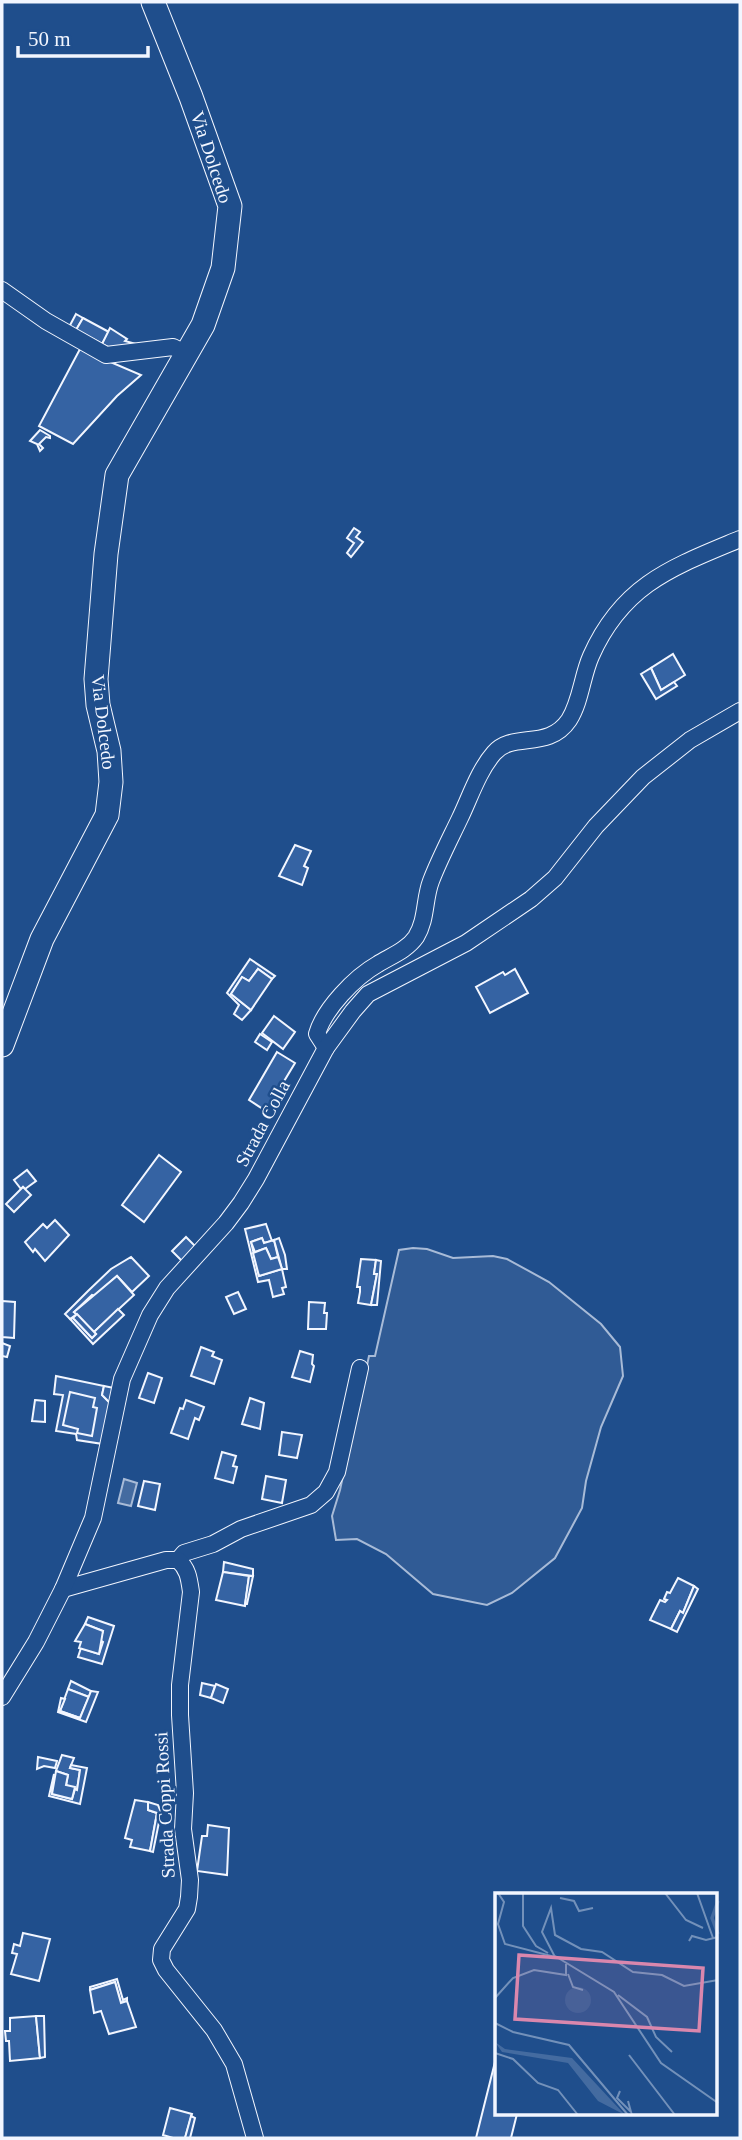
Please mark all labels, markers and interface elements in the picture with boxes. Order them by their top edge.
scale bar [18,14,147,58]
text: 50 m [28,27,71,51]
street label: Via Dolcedo [187,109,236,206]
street label: Via Dolcedo [87,673,120,771]
street label: Strada Colla [231,1076,294,1170]
street label: Strada Coppi Rossi [150,1731,179,1879]
inset map [495,1893,718,2116]

